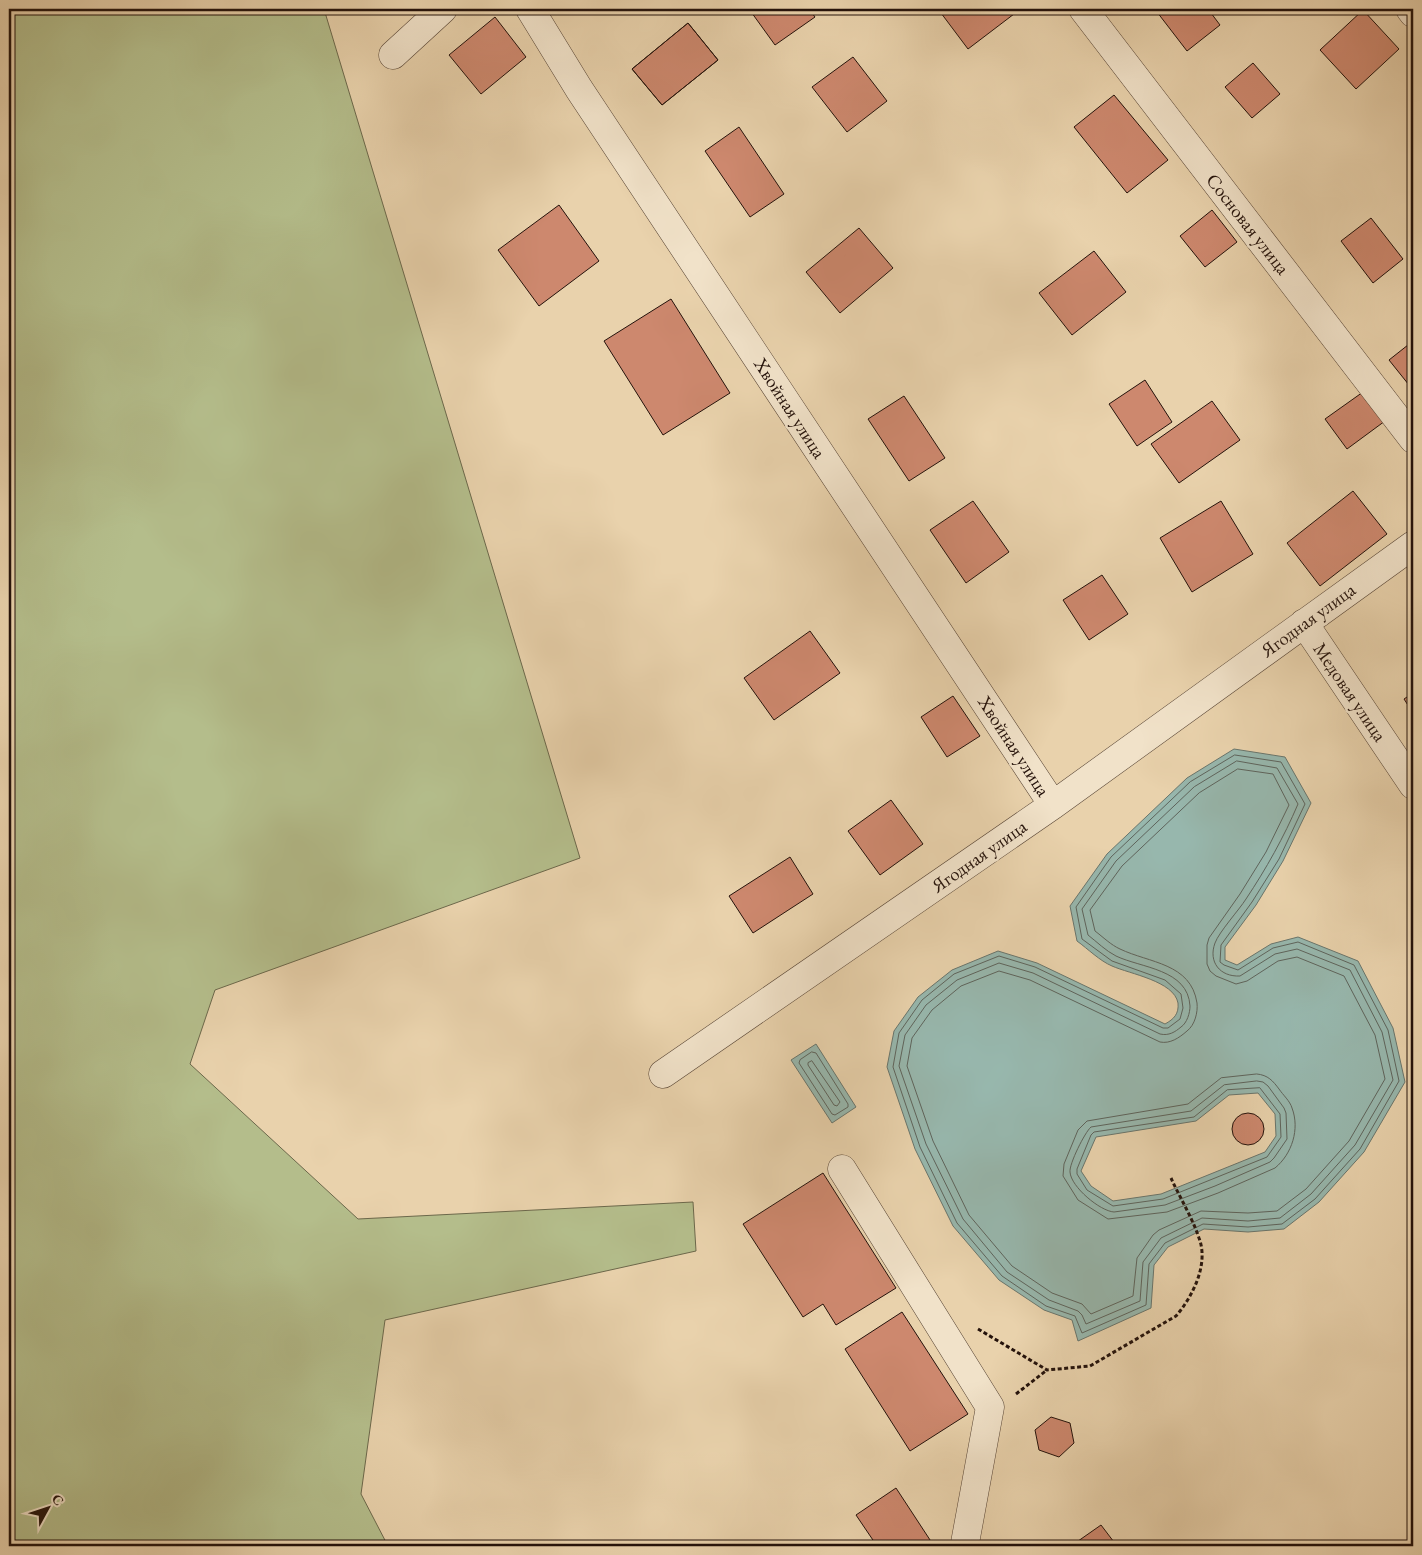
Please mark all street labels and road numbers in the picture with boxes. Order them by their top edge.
street label: Сосновая улица [1201,168,1296,280]
street label: Хвойная улица [748,352,832,463]
street label: Ягодная улица [1255,577,1361,663]
street label: Медовая улица [1308,638,1393,747]
street label: Хвойная улица [972,690,1056,801]
street label: Ягодная улица [925,814,1032,899]

